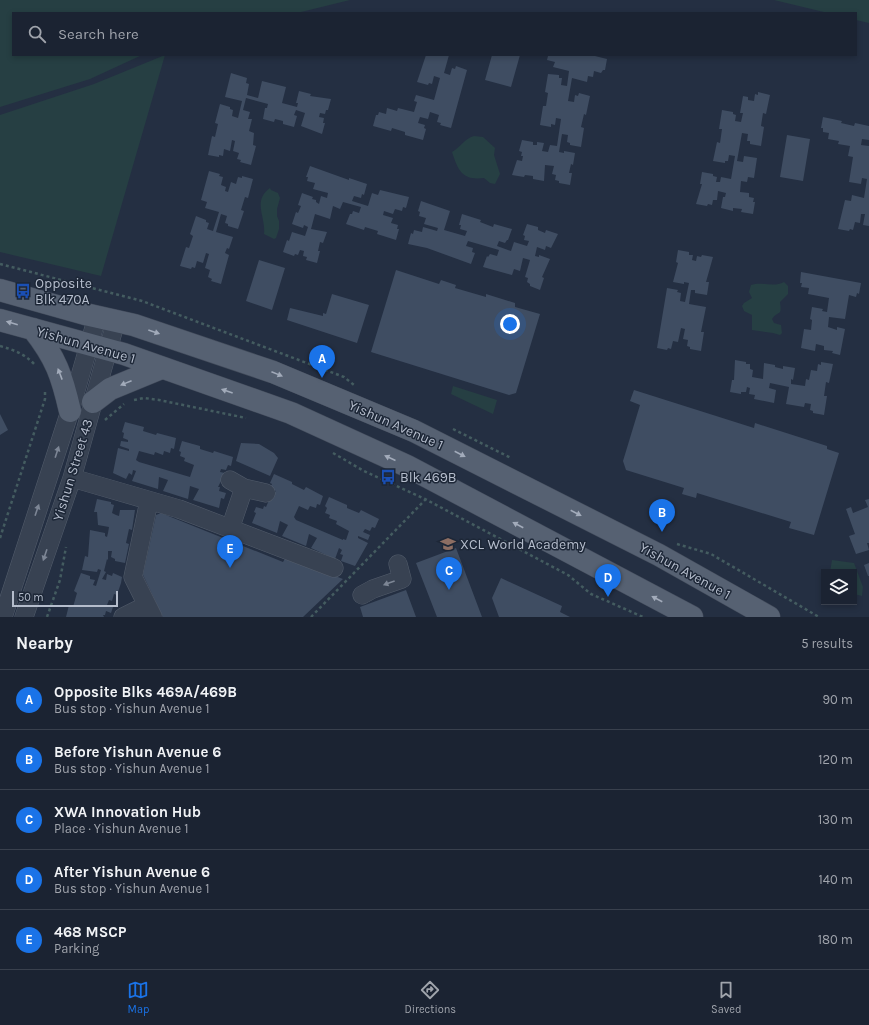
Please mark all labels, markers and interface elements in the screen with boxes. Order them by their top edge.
search box [12,12,857,56]
icon: search [26,23,48,45]
text: Search here [58,25,139,43]
place label: Opposite Blk 470A [35,275,92,308]
bus stop icon: Opposite Blk 470A [14,282,32,300]
your location [500,314,520,334]
one-way arrow [6,320,18,326]
street label: Yishun Avenue 1 [35,323,137,367]
one-way arrow [148,329,160,335]
pin: A [309,345,335,378]
one-way arrow [57,368,63,379]
one-way arrow [271,371,283,377]
one-way arrow [119,380,131,386]
one-way arrow [221,388,233,394]
street label: Yishun Avenue 1 [346,397,446,453]
street label: Yishun Street 43 [49,417,97,523]
one-way arrow [54,445,60,457]
one-way arrow [454,451,465,457]
one-way arrow [385,455,396,461]
bus stop icon: Blk 469B [379,468,397,486]
place label: Blk 469B [400,469,457,486]
pin: B [649,499,675,532]
one-way arrow [35,504,41,516]
one-way arrow [570,510,581,516]
one-way arrow [512,521,524,528]
pin: E [217,535,243,568]
school or university icon: XCL World Academy [439,535,457,553]
place label: XCL World Academy [460,536,586,553]
street label: Yishun Avenue 1 [636,539,734,603]
one-way arrow [42,549,48,561]
pin: C [436,557,462,590]
pin: D [595,564,621,597]
map controls [821,569,857,605]
button: layers [821,569,857,605]
one-way arrow [382,581,394,587]
scale bar [12,589,118,608]
text: 50 m [18,591,44,604]
one-way arrow [652,595,663,602]
text: Nearby [16,633,73,653]
text: 5 results [801,636,853,651]
text: Opposite Blks 469A/469B [54,683,237,701]
text: A [25,692,33,707]
text: 90 m [822,692,853,707]
text: Bus stop · Yishun Avenue 1 [54,701,209,716]
text: Before Yishun Avenue 6 [54,743,221,761]
text: B [25,752,33,767]
text: 120 m [818,752,853,767]
text: Bus stop · Yishun Avenue 1 [54,761,209,776]
text: XWA Innovation Hub [54,803,201,821]
text: C [25,812,33,827]
text: 130 m [818,812,853,827]
text: Place · Yishun Avenue 1 [54,821,189,836]
text: After Yishun Avenue 6 [54,863,210,881]
text: D [25,872,33,887]
text: 140 m [818,872,853,887]
text: Bus stop · Yishun Avenue 1 [54,881,209,896]
text: 468 MSCP [54,923,126,941]
text: E [25,932,33,947]
text: 180 m [818,932,853,947]
text: Parking [54,941,99,956]
tab: Map [127,979,149,1016]
tab: Directions [404,979,456,1016]
tab: Saved [711,979,742,1016]

